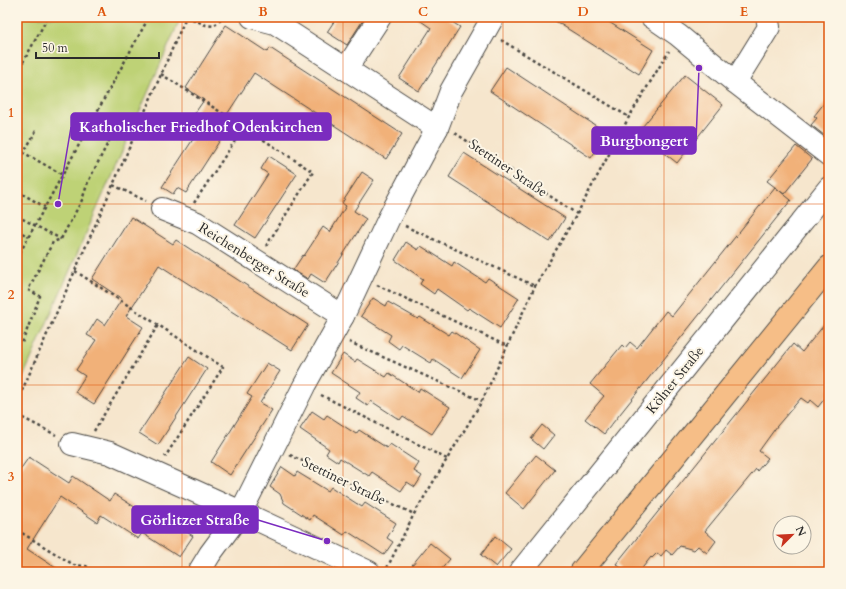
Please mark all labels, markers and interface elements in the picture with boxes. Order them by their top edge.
text: A [97,3,107,21]
text: B [258,3,268,21]
text: C [418,3,428,21]
text: D [577,3,589,21]
text: E [740,3,748,21]
scale bar [36,34,159,60]
text: 50 m [42,40,69,56]
text: 1 [8,104,14,122]
callout: Katholischer Friedhof Odenkirchen [71,113,331,140]
text: Katholischer Friedhof Odenkirchen [79,117,323,137]
callout: Burgbongert [592,127,696,154]
text: Burgbongert [600,131,689,151]
street label: Stettiner Straße [465,135,551,201]
street label: Reichenberger Straße [195,218,313,302]
text: 2 [8,286,15,304]
street label: Kölner Straße [642,342,708,418]
street label: Stettiner Straße [299,453,389,509]
text: 3 [8,468,15,486]
callout: Görlitzer Straße [132,506,258,533]
text: Görlitzer Straße [140,510,250,530]
north arrow [772,515,812,555]
text: N [792,524,810,539]

